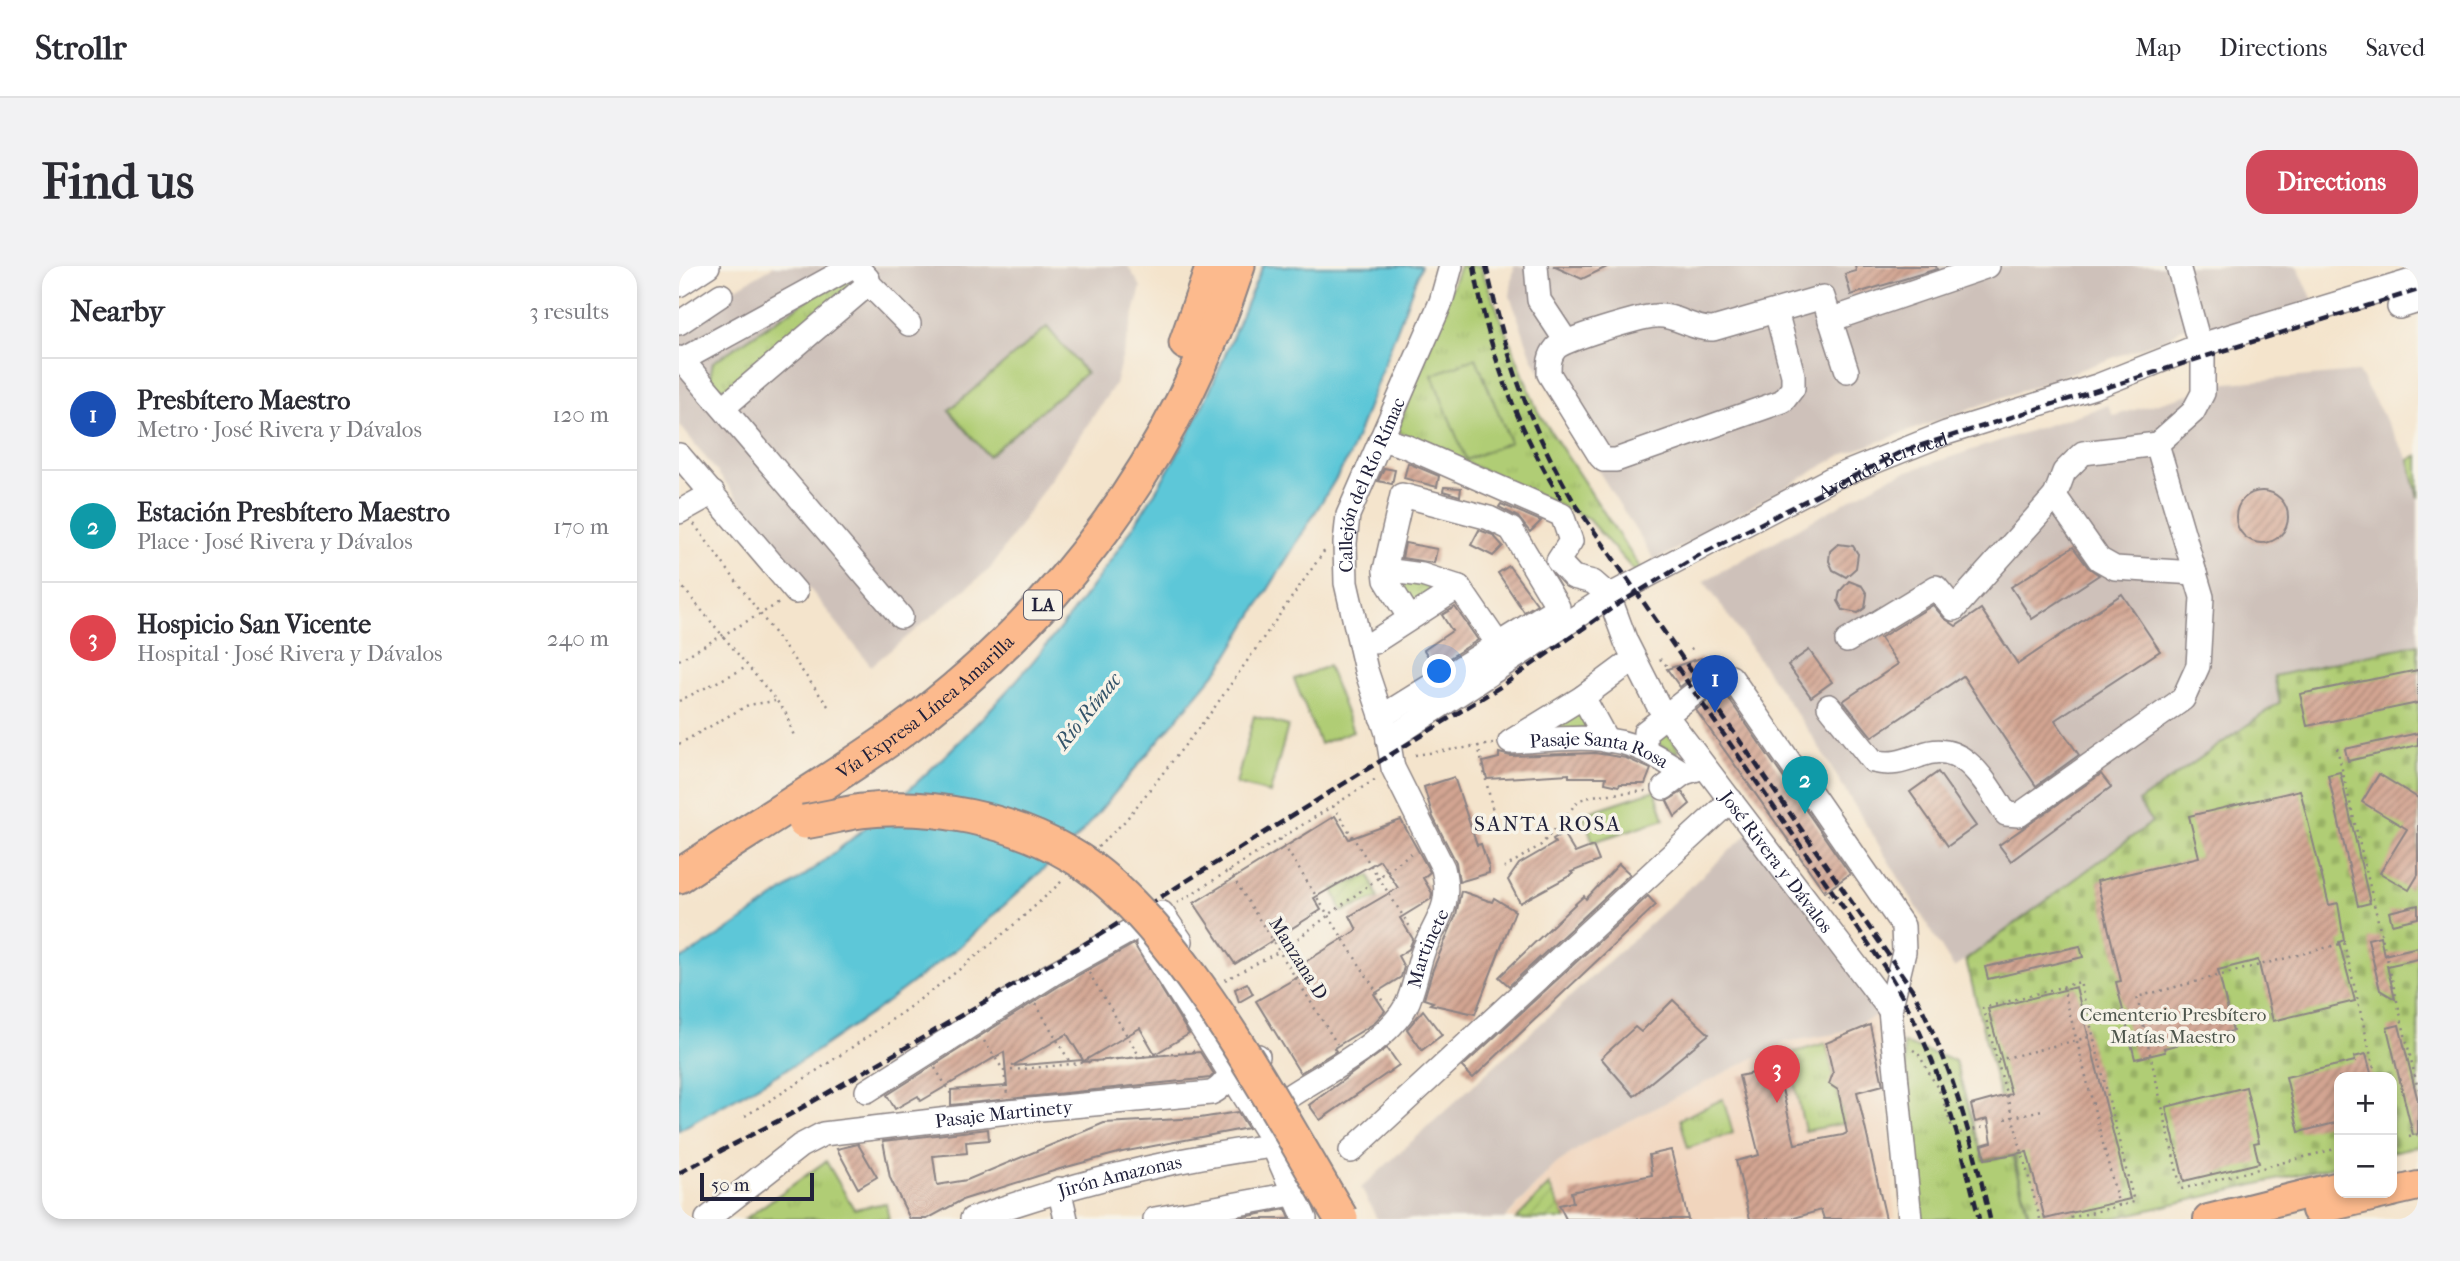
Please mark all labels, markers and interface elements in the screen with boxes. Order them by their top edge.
text: Strollr [35,29,126,68]
text: Map [2135,34,2181,62]
text: Directions [2219,34,2327,62]
text: Saved [2365,34,2425,62]
button: Directions [2246,150,2418,214]
text: Find us [42,153,194,211]
text: Nearby [70,294,165,329]
text: 3 results [529,298,609,325]
text: Presbítero Maestro [137,385,350,416]
street label: Callejón del Río Rímac [1335,394,1410,573]
text: 1 [89,401,97,428]
text: 120 m [552,401,609,428]
text: Metro · José Rivera y Dávalos [137,416,422,443]
street label: Avenida Berrocal [1814,428,1950,505]
text: Estación Presbítero Maestro [137,497,450,528]
text: 2 [87,513,99,540]
text: 170 m [553,513,609,540]
text: Place · José Rivera y Dávalos [137,528,413,555]
road number: LA [1024,590,1062,620]
text: Hospicio San Vicente [137,609,371,640]
text: 3 [88,625,98,652]
text: 240 m [547,625,609,652]
street label: Vía Expresa Línea Amarilla [832,631,1019,785]
text: Hospital · José Rivera y Dávalos [137,640,443,667]
your location [1422,654,1456,688]
pin: 1 [1692,655,1738,713]
water label: Río Rímac [1049,667,1127,756]
street label: Pasaje Santa Rosa [1529,728,1673,773]
pin: 2 [1782,756,1828,814]
street label: José Rivera y Dávalos [1714,785,1837,937]
district label: SANTA ROSA [1474,812,1622,836]
street label: Martinete [1404,906,1454,990]
street label: Manzana D [1264,913,1332,1004]
park label: Cementerio Presbítero Matías Maestro [2080,1004,2267,1048]
pin: 3 [1754,1045,1800,1103]
map controls [2334,1072,2397,1198]
button: + [2334,1072,2397,1135]
street label: Pasaje Martinety [934,1096,1074,1133]
button: − [2334,1135,2397,1198]
street label: Jirón Amazonas [1053,1151,1184,1203]
scale bar [700,1170,814,1202]
text: 50 m [711,1174,750,1196]

